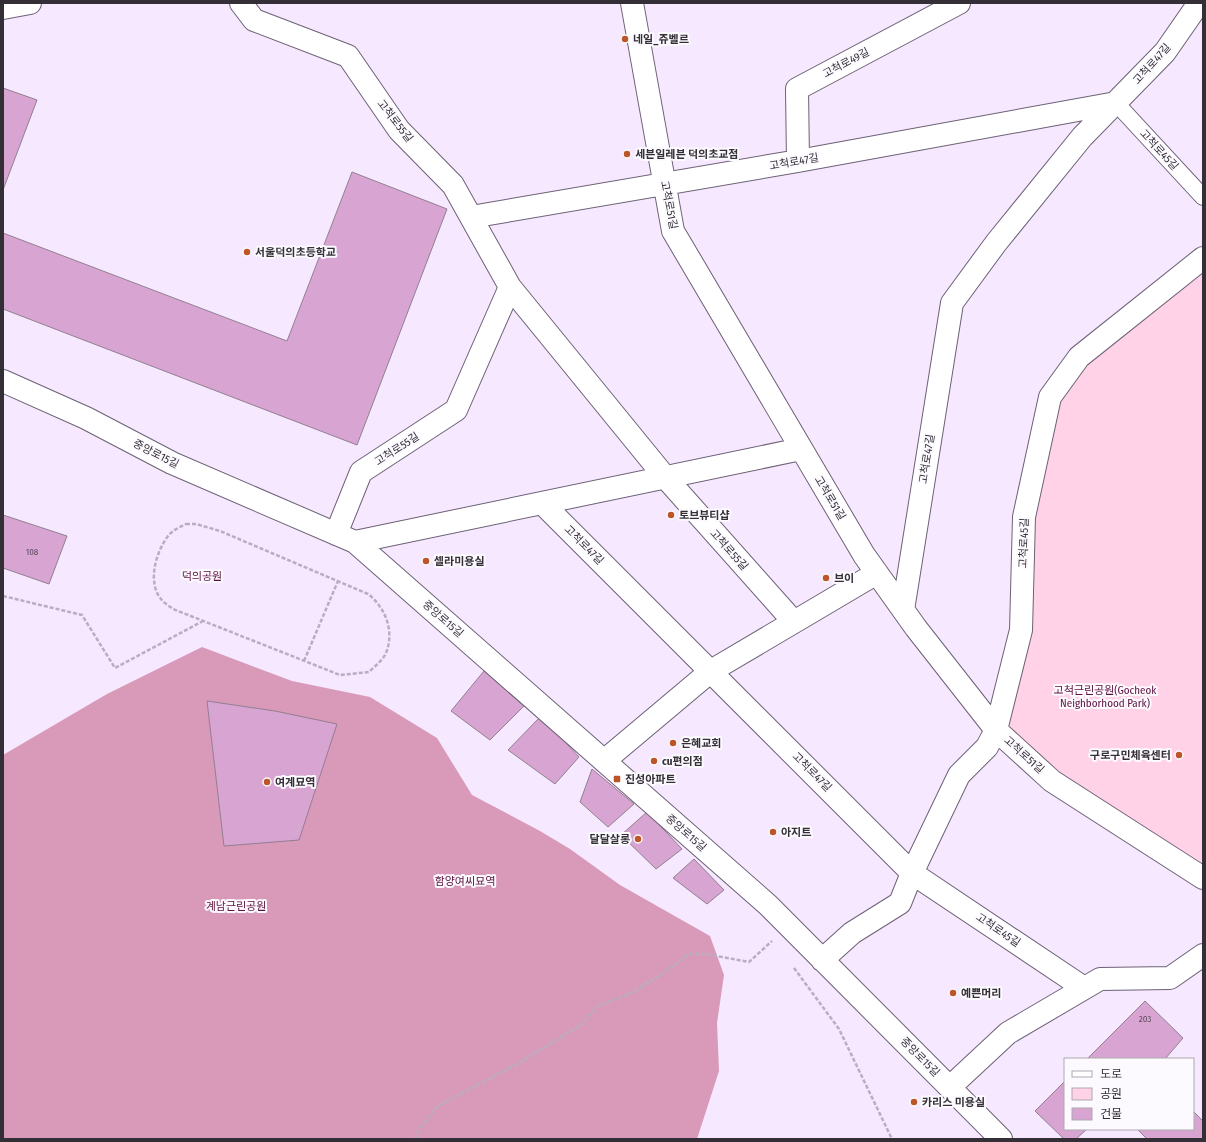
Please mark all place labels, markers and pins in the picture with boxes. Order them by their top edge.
place label: 네일_쥬벨르 [633,33,689,46]
marker: 네일_쥬벨르 [620,34,630,44]
place label: 세븐일레븐 덕의초교점 [635,148,739,161]
marker: 세븐일레븐 덕의초교점 [622,149,632,159]
place label: 서울덕의초등학교 [255,246,336,259]
marker: 서울덕의초등학교 [242,247,252,257]
place label: 토브뷰티샵 [679,509,730,522]
marker: 토브뷰티샵 [666,510,676,520]
place label: 셀라미용실 [434,555,485,568]
marker: 셀라미용실 [421,556,431,566]
place label: 브이 [834,572,854,585]
marker: 브이 [821,573,831,583]
place label: 은혜교회 [681,737,721,750]
marker: 은혜교회 [668,738,678,748]
place label: 구로구민체육센터 [1090,749,1171,762]
marker: 구로구민체육센터 [1174,750,1184,760]
place label: cu편의점 [662,755,703,768]
marker: cu편의점 [649,756,659,766]
place label: 진성아파트 [625,773,676,786]
marker: 진성아파트 [612,774,622,784]
place label: 여계묘역 [275,776,315,789]
marker: 여계묘역 [262,777,272,787]
place label: 아지트 [781,826,811,839]
marker: 아지트 [768,827,778,837]
place label: 달달살롱 [590,833,630,846]
marker: 달달살롱 [633,834,643,844]
place label: 예쁜머리 [961,987,1001,1000]
marker: 예쁜머리 [948,988,958,998]
place label: 카리스 미용실 [922,1096,985,1109]
marker: 카리스 미용실 [909,1097,919,1107]

